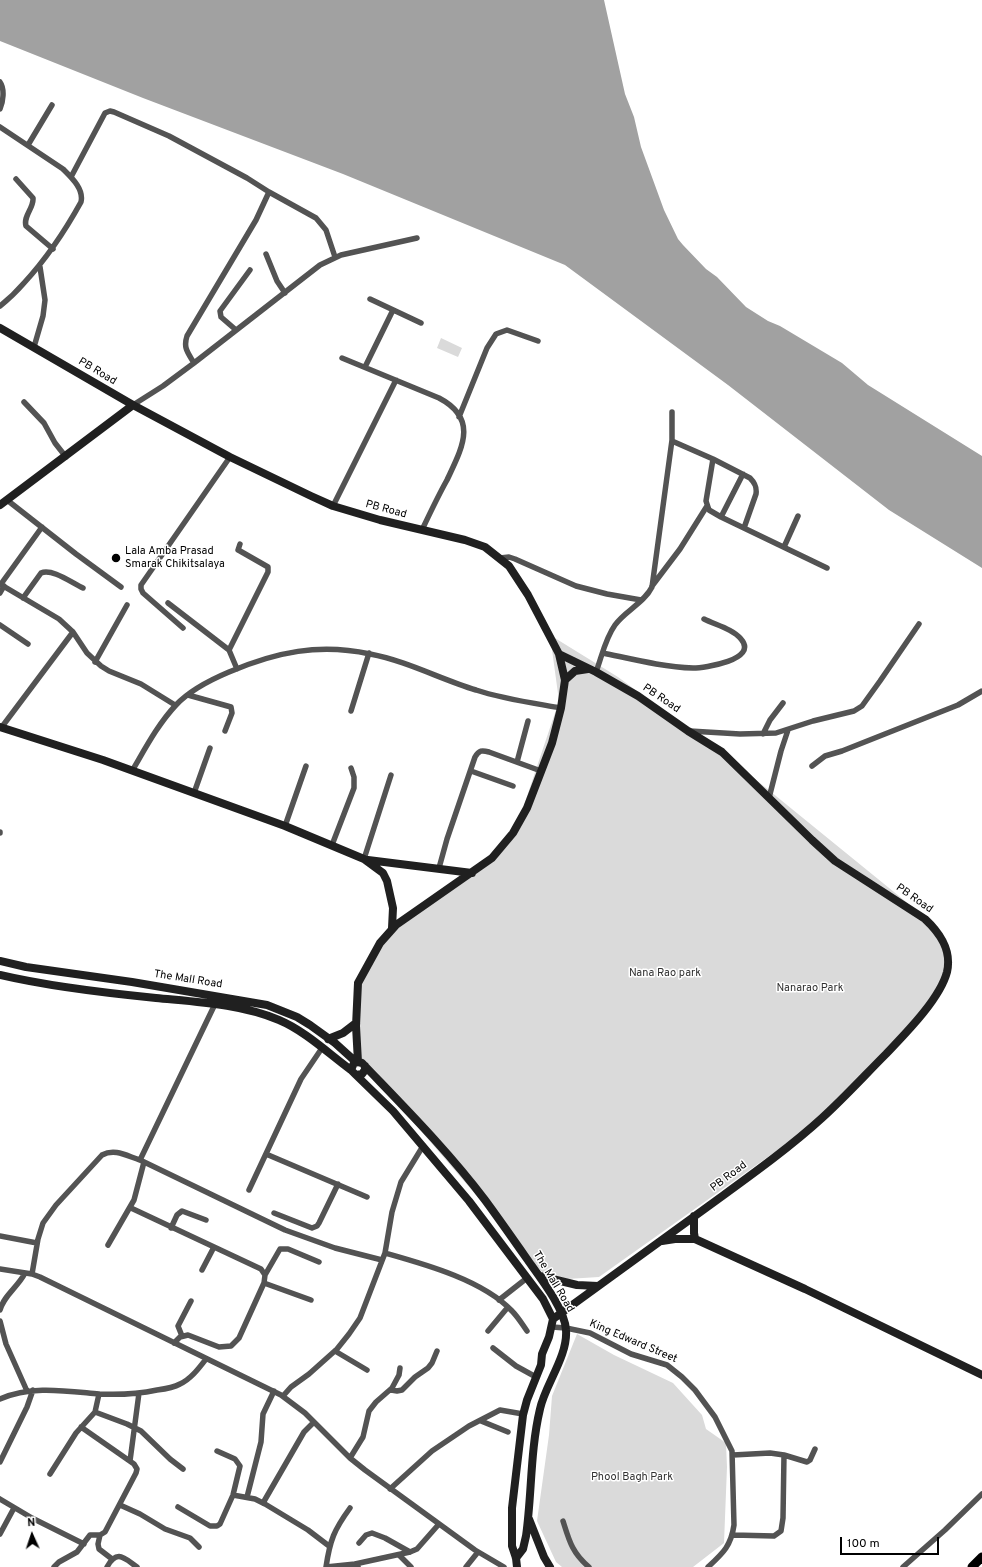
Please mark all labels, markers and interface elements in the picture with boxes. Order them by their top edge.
street label: PB Road [76,355,118,389]
street label: PB Road [364,498,408,522]
place label: Lala Amba Prasad Smarak Chikitsalaya [125,545,225,571]
marker: Lala Amba Prasad Smarak Chikitsalaya [110,552,122,564]
street label: PB Road [640,682,682,716]
street label: PB Road [893,881,935,917]
park label: Nana Rao park [629,967,701,981]
street label: The Mall Road [153,968,223,992]
park label: Nanarao Park [776,982,844,996]
street label: PB Road [708,1159,750,1195]
street label: The Mall Road [529,1249,577,1315]
street label: King Edward Street [587,1317,679,1367]
park label: Phool Bagh Park [591,1471,673,1485]
north arrow [12,1515,52,1555]
text: N [27,1516,36,1530]
scale bar [842,1529,941,1555]
text: 100 m [847,1536,880,1552]

